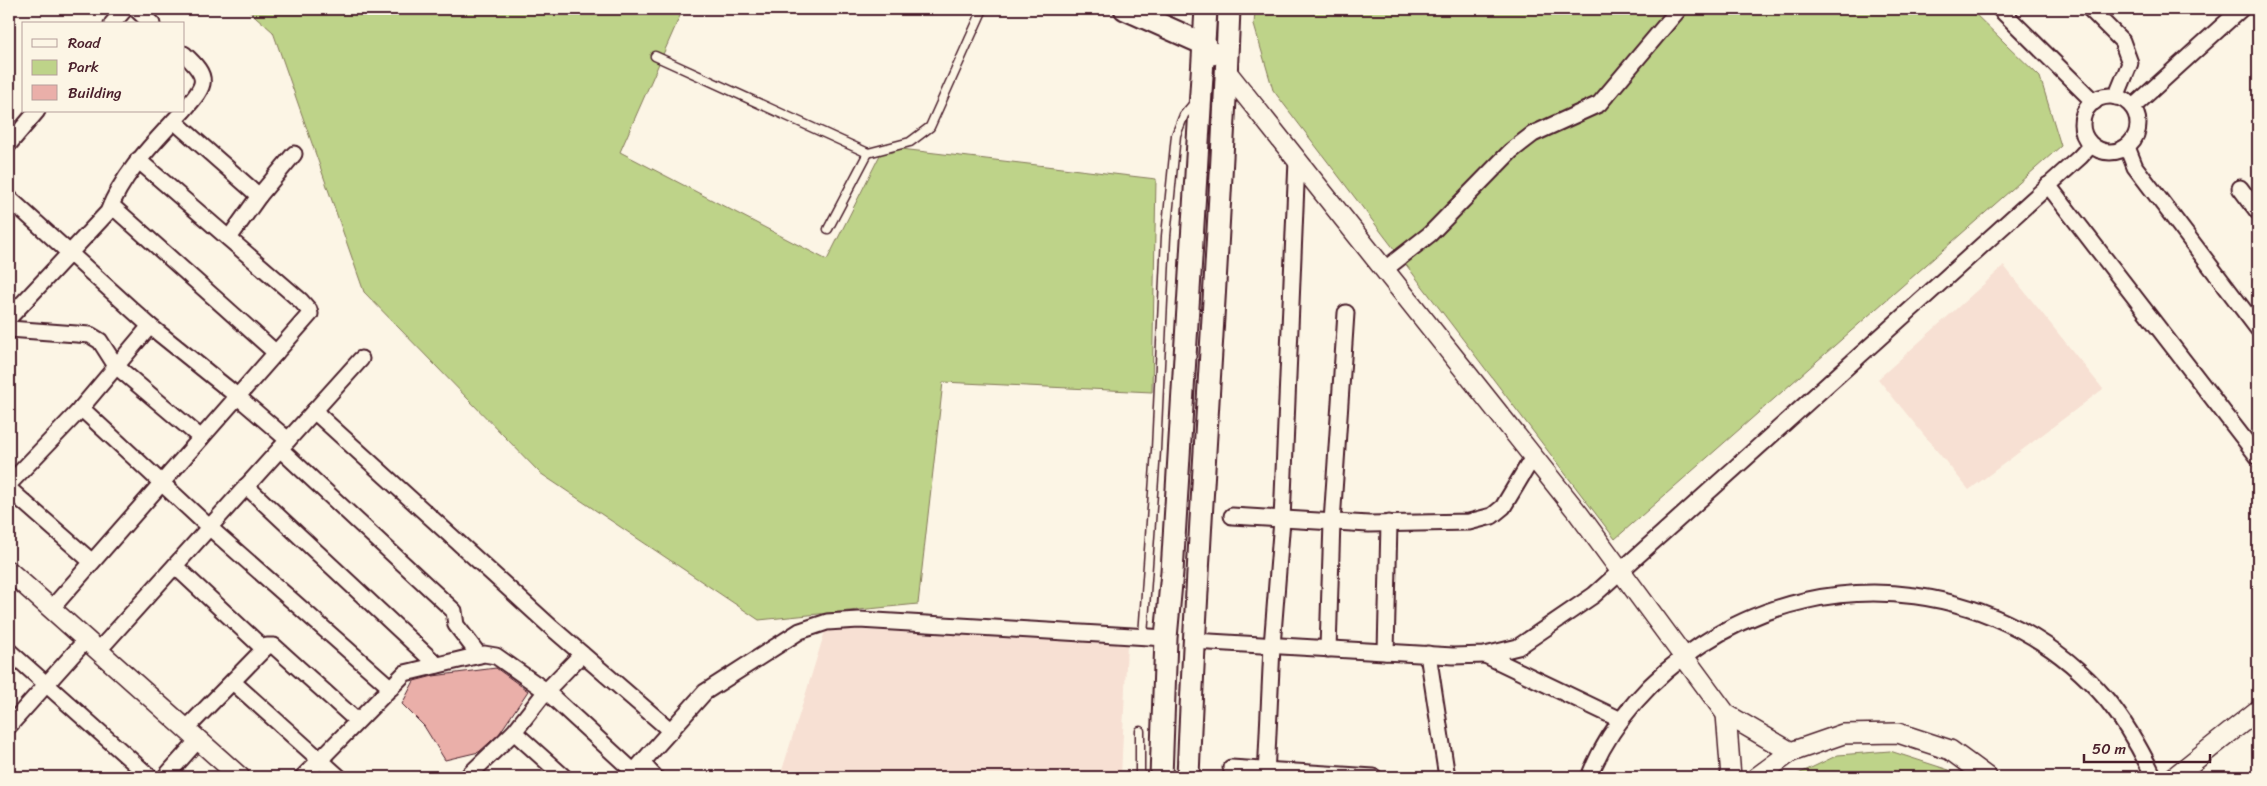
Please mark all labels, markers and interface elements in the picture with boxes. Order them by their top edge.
legend [22,22,185,112]
text: Road [68,30,101,56]
text: Park [68,54,99,80]
text: Building [68,80,122,106]
scale bar [2084,731,2211,763]
text: 50 m [2092,736,2127,762]

